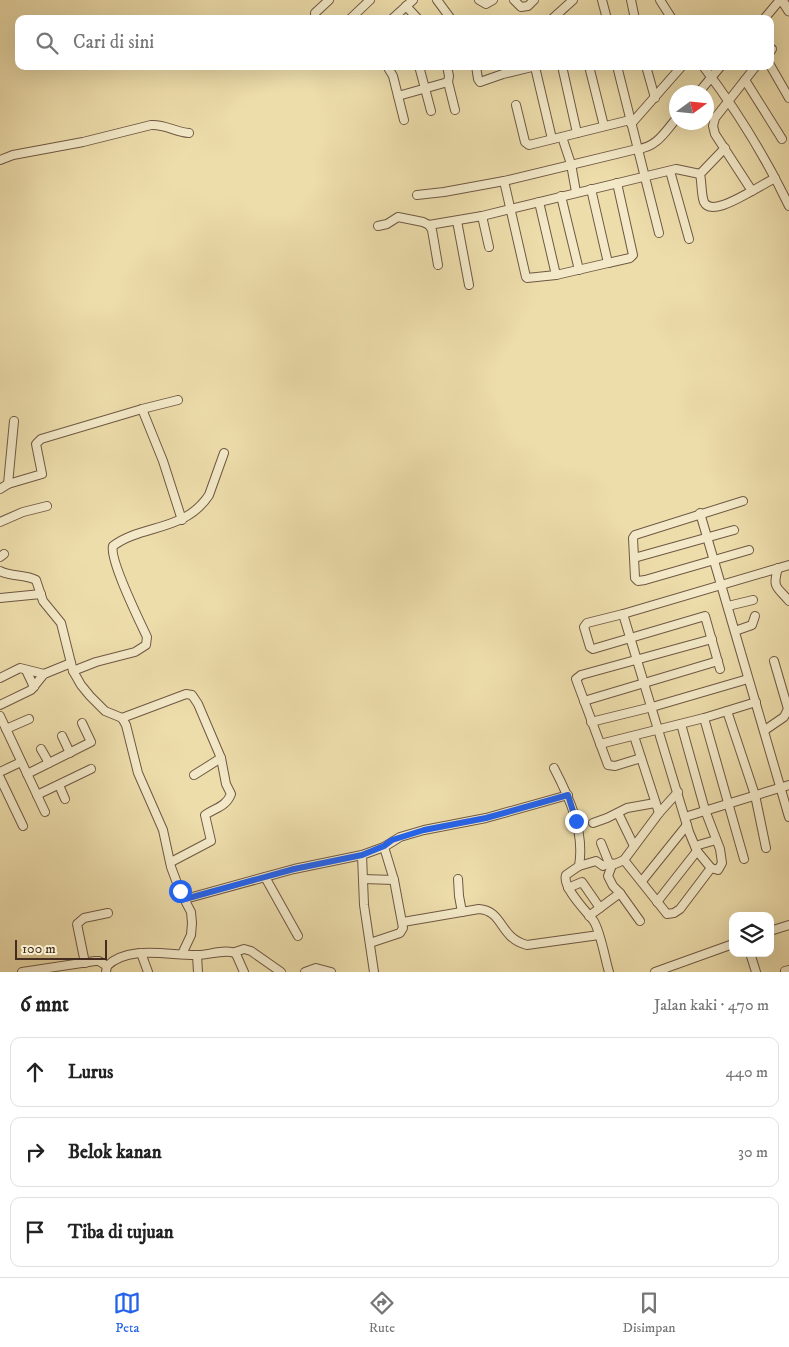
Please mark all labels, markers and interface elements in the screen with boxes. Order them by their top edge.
search box [15,15,774,70]
icon: search [33,29,61,57]
text: Cari di sini [73,31,154,54]
north arrow [669,85,714,130]
route end [565,810,588,833]
route start [169,880,192,903]
map controls [729,912,774,957]
button: layers [729,912,774,957]
scale bar [15,937,108,960]
text: 100 m [22,940,56,958]
text: 6 mnt [20,992,69,1018]
text: Jalan kaki · 470 m [654,995,769,1015]
icon: ahead [21,1058,49,1086]
text: Lurus [68,1061,113,1084]
text: 440 m [726,1062,768,1082]
icon: right [21,1138,49,1166]
text: Belok kanan [68,1141,162,1164]
text: 30 m [738,1142,768,1162]
icon: arrive [21,1218,49,1246]
text: Tiba di tujuan [68,1221,174,1244]
tab: Peta [113,1289,141,1337]
tab: Rute [368,1289,396,1337]
tab: Disimpan [623,1289,676,1337]

